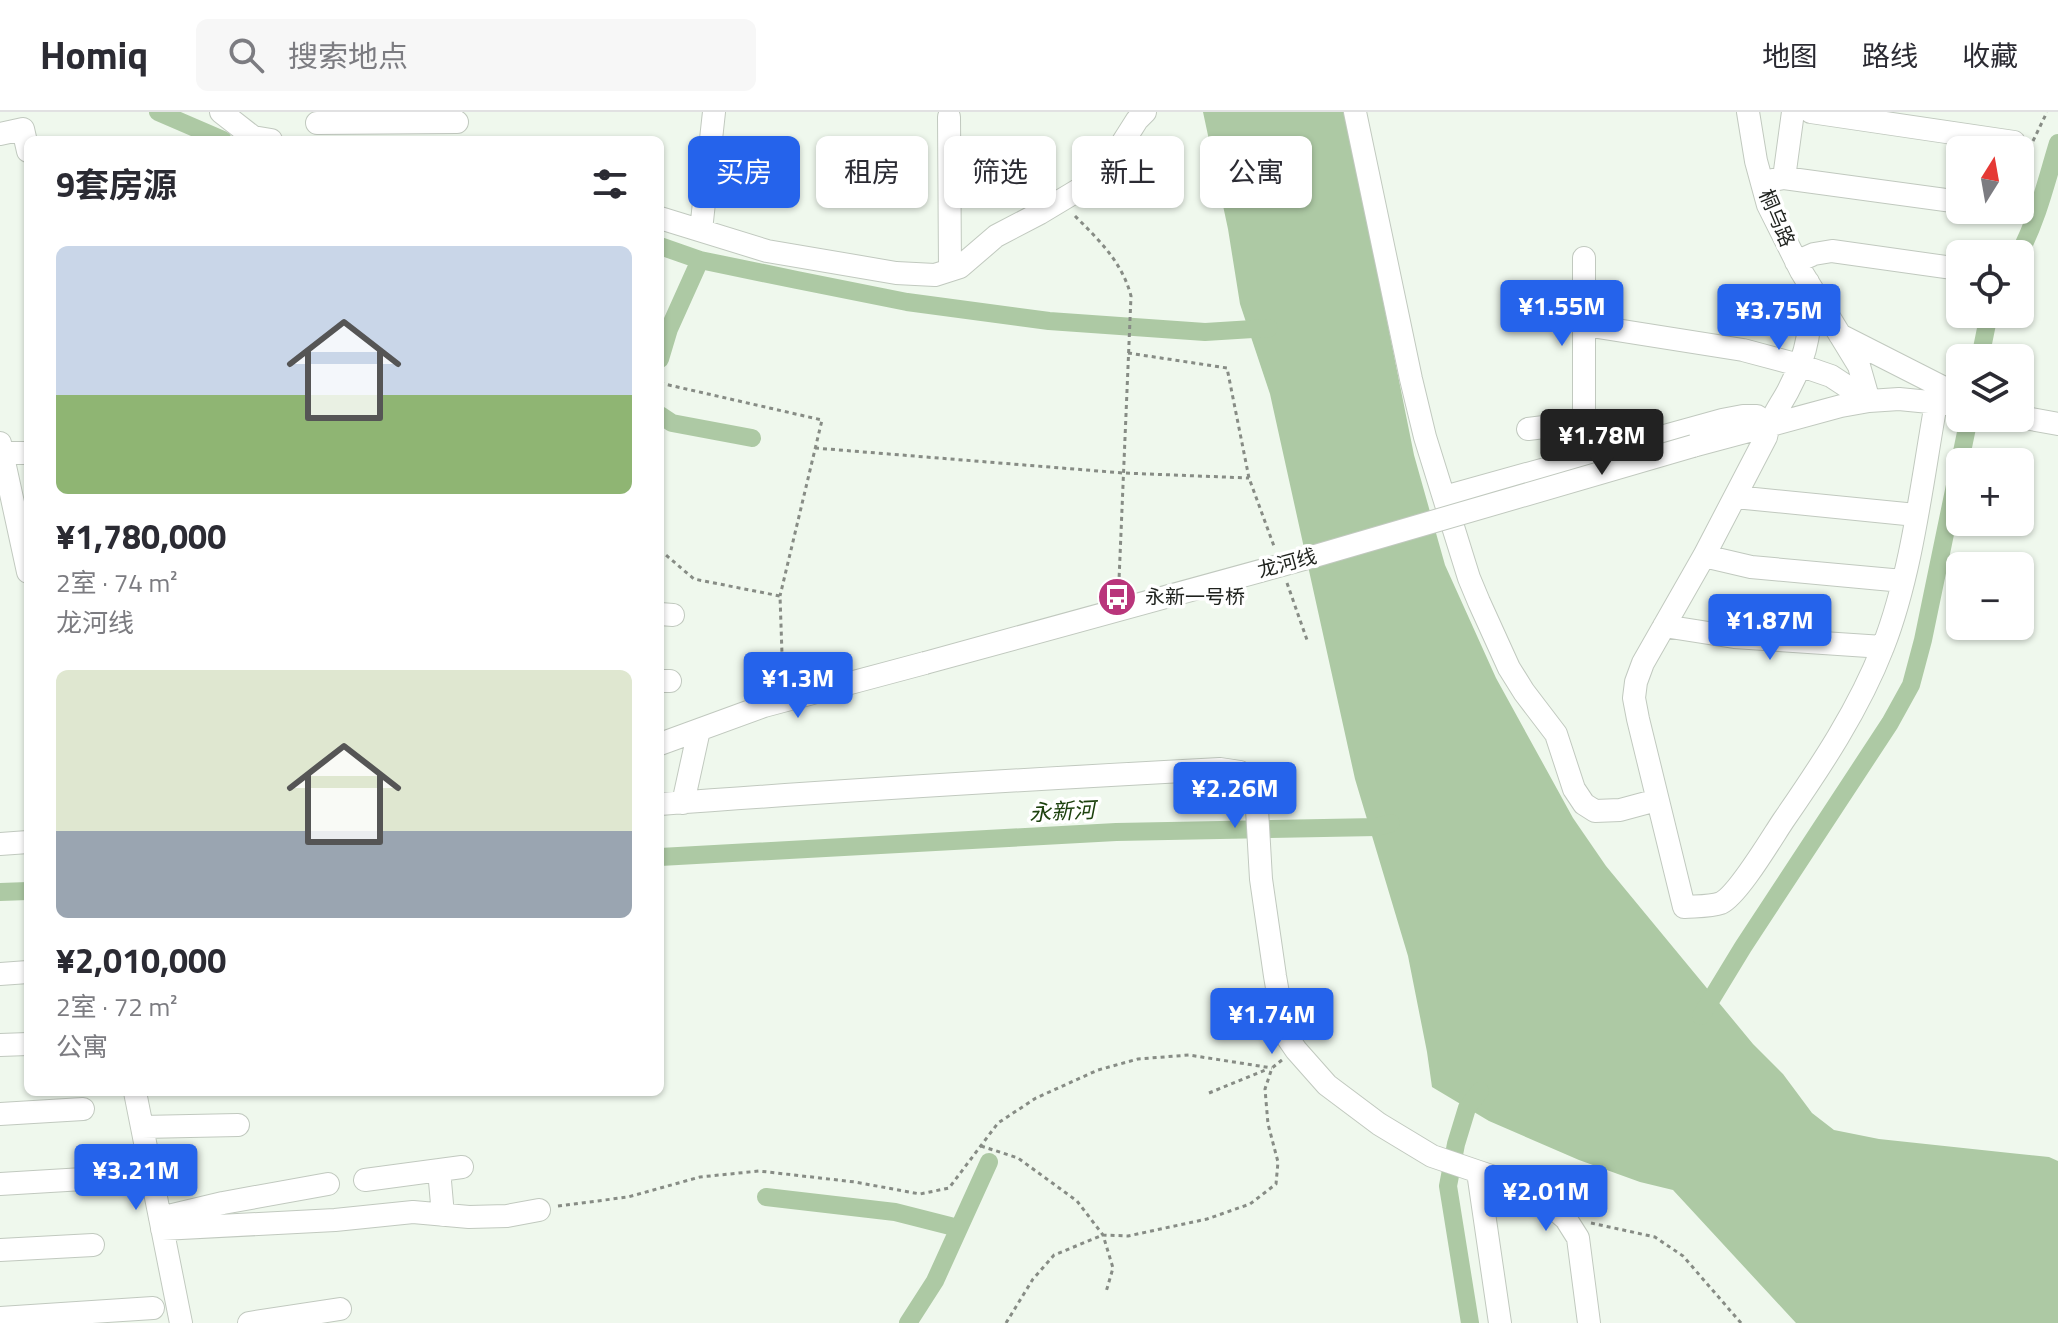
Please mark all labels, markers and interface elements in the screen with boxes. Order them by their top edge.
search box [196,19,756,91]
text: Homiq [40,26,148,84]
icon: search [224,33,268,77]
text: 搜索地点 [288,33,408,79]
text: 地图 [1762,34,1818,77]
text: 路线 [1862,34,1918,77]
text: 收藏 [1962,34,2018,77]
chip: 买房 [688,136,800,208]
chip: 租房 [816,136,928,208]
chip: 筛选 [944,136,1056,208]
chip: 新上 [1072,136,1184,208]
chip: 公寓 [1200,136,1312,208]
north arrow [1946,136,2034,224]
map controls [1946,136,2034,640]
text: 9套房源 [56,158,177,210]
icon: filters [588,162,632,206]
street label: 桐乌路 [1751,184,1803,251]
button: locate [1946,240,2034,328]
pin: ¥1.55M [1497,280,1627,348]
pin: ¥3.75M [1714,284,1844,352]
text: ¥1.55M [1518,286,1606,325]
text: ¥3.75M [1735,290,1823,329]
icon: home [272,298,416,442]
button: layers [1946,344,2034,432]
pin: ¥1.78M [1537,409,1667,477]
text: ¥1.78M [1558,415,1646,454]
button: + [1946,448,2034,536]
text: ¥1,780,000 [56,510,226,562]
street label: 龙河线 [1254,540,1320,585]
button: − [1946,552,2034,640]
text: 2室 · 74 m² [56,563,178,602]
bus stop icon: 永新一号桥 [1096,576,1138,618]
place label: 永新一号桥 [1145,581,1245,612]
pin: ¥1.87M [1705,594,1835,662]
text: ¥1.87M [1726,600,1814,639]
text: 龙河线 [56,603,134,642]
pin: ¥1.3M [742,652,854,720]
text: ¥1.3M [762,658,834,697]
icon: home [272,722,416,866]
pin: ¥2.26M [1170,762,1300,830]
text: ¥2.26M [1191,768,1279,807]
water label: 永新河 [1028,792,1100,830]
text: ¥2,010,000 [56,934,226,986]
text: 2室 · 72 m² [56,987,178,1026]
pin: ¥1.74M [1207,988,1337,1056]
text: ¥1.74M [1228,994,1316,1033]
text: 公寓 [56,1027,108,1066]
pin: ¥3.21M [71,1144,201,1212]
text: ¥3.21M [92,1150,180,1189]
pin: ¥2.01M [1481,1165,1611,1233]
text: ¥2.01M [1502,1171,1590,1210]

